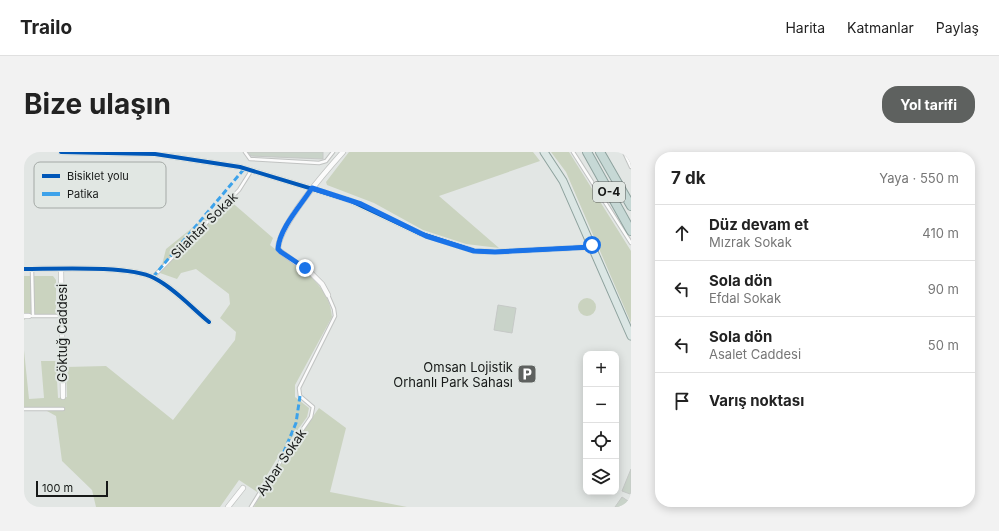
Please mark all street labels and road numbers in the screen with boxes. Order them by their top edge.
road number: O-4 [593,182,625,202]
street label: Silahtar Sokak [167,188,241,262]
street label: Göktuğ Caddesi [54,284,70,382]
street label: Aybar Sokak [253,426,309,498]

